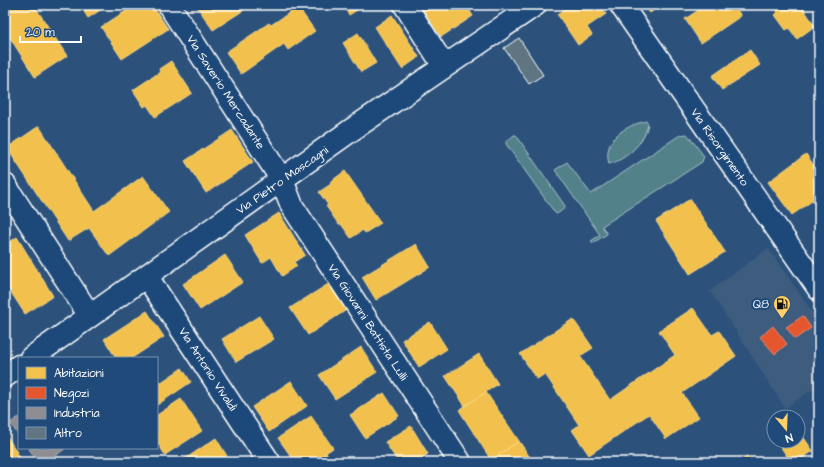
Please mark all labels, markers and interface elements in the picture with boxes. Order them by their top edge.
scale bar [20,18,81,44]
text: 20 m [26,24,55,41]
street label: Via Saverio Mercadante [182,32,269,153]
street label: Via Risorgimento [686,105,753,190]
street label: Via Pietro Mascagni [233,142,333,219]
street label: Via Giovanni Battista Lulli [323,261,412,384]
fuel station icon: Q8 [772,294,792,319]
place label: Q8 [753,296,769,313]
street label: Via Antonio Vivaldi [174,324,241,414]
legend [18,357,158,449]
text: Abitazioni [54,365,104,382]
text: Negozi [54,385,89,403]
text: Industria [54,405,99,422]
north arrow [766,409,806,449]
text: Altro [54,425,82,442]
text: N [783,430,795,446]

